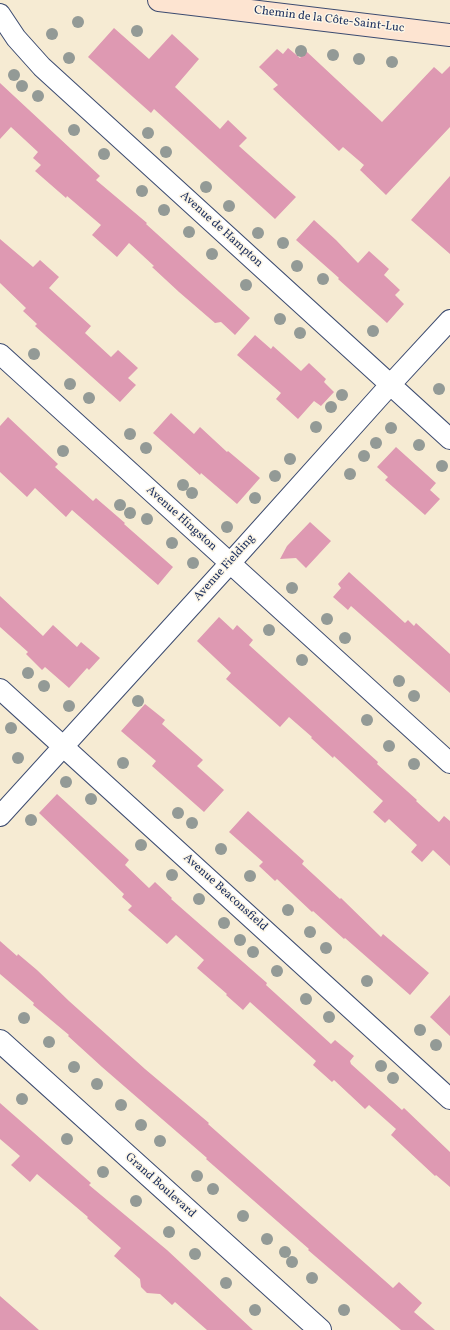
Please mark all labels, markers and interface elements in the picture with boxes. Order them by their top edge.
street label: Chemin de la Côte-Saint-Luc [253,4,405,36]
street label: Avenue de Hampton [177,189,265,271]
street label: Avenue Hingston [143,483,219,555]
street label: Avenue Fielding [191,532,259,604]
street label: Avenue Beaconsfield [180,851,270,935]
street label: Grand Boulevard [122,1151,198,1221]

